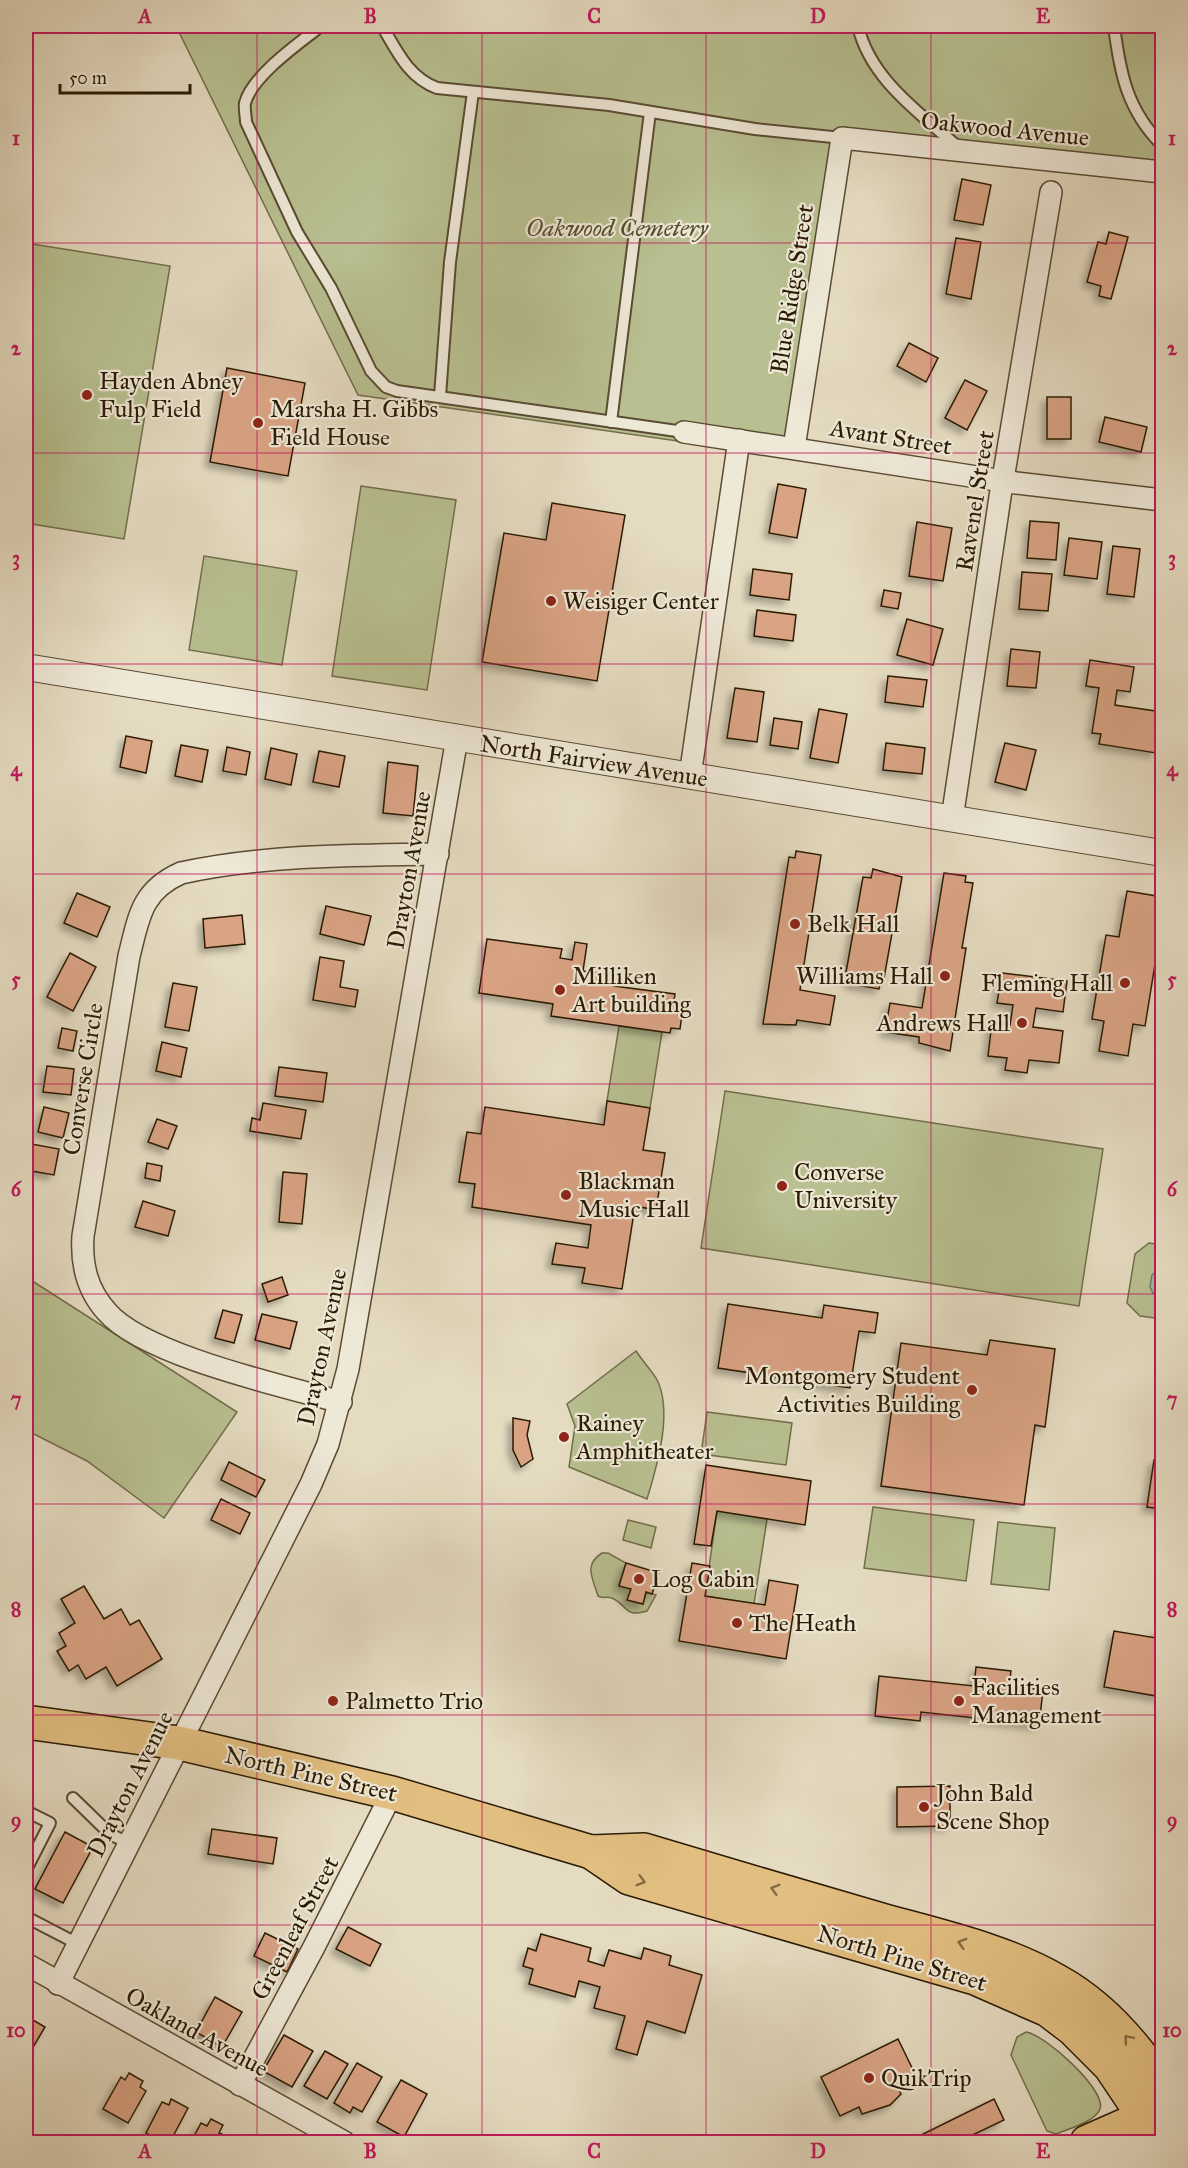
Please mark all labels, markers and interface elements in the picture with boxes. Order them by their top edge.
text: A [136,4,152,28]
text: B [363,4,377,28]
text: C [587,4,601,28]
text: D [810,4,826,28]
text: E [1036,4,1051,28]
scale bar [60,57,190,95]
text: 50 m [69,67,107,89]
street label: Oakwood Avenue [919,105,1091,153]
text: 1 [12,126,20,150]
text: 1 [1168,126,1176,150]
street label: Blue Ridge Street [764,201,820,376]
park label: Oakwood Cemetery [526,213,709,243]
text: 2 [11,336,22,360]
text: 2 [1167,336,1178,360]
place label: Hayden Abney Fulp Field [99,366,243,424]
marker: Hayden Abney Fulp Field [80,388,94,402]
place label: Marsha H. Gibbs Field House [270,394,438,452]
street label: Avant Street [827,412,955,462]
marker: Marsha H. Gibbs Field House [251,416,265,430]
street label: Ravenel Street [949,428,1001,574]
text: 3 [12,546,20,571]
text: 3 [1168,546,1176,571]
place label: Weisiger Center [563,586,719,616]
marker: Weisiger Center [544,594,558,608]
street label: North Fairview Avenue [478,728,710,794]
text: 4 [10,757,22,782]
text: 4 [1166,757,1178,782]
street label: Drayton Avenue [380,789,438,951]
place label: Belk Hall [807,909,900,939]
marker: Belk Hall [788,917,802,931]
place label: Milliken Art building [571,961,692,1019]
place label: Williams Hall [796,961,934,991]
text: 5 [11,967,21,991]
text: 5 [1167,967,1177,991]
place label: Fleming Hall [981,968,1114,998]
marker: Williams Hall [938,969,952,983]
marker: Fleming Hall [1118,976,1132,990]
marker: Milliken Art building [553,983,567,997]
street label: Converse Circle [56,1001,110,1157]
place label: Andrews Hall [875,1008,1011,1038]
marker: Andrews Hall [1015,1016,1029,1030]
place label: Converse University [794,1157,898,1215]
place label: Blackman Music Hall [578,1166,690,1224]
text: 6 [11,1177,23,1201]
text: 6 [1167,1177,1179,1201]
marker: Converse University [775,1179,789,1193]
marker: Blackman Music Hall [559,1188,573,1202]
street label: Drayton Avenue [291,1266,353,1428]
place label: Montgomery Student Activities Building [745,1361,961,1419]
marker: Montgomery Student Activities Building [965,1383,979,1397]
text: 7 [11,1387,22,1411]
text: 7 [1167,1387,1178,1411]
place label: Rainey Amphitheater [575,1408,713,1466]
marker: Rainey Amphitheater [557,1430,571,1444]
place label: Log Cabin [651,1564,755,1594]
marker: Log Cabin [632,1572,646,1586]
text: 8 [11,1597,21,1621]
text: 8 [1167,1597,1177,1621]
place label: The Heath [749,1608,856,1638]
marker: The Heath [730,1616,744,1630]
place label: Facilities Management [971,1672,1102,1730]
place label: Palmetto Trio [345,1686,483,1716]
marker: Palmetto Trio [326,1694,340,1708]
marker: Facilities Management [952,1694,966,1708]
street label: Drayton Avenue [80,1706,180,1862]
street label: North Pine Street [222,1740,401,1809]
place label: John Bald Scene Shop [933,1778,1049,1836]
marker: John Bald Scene Shop [917,1800,931,1814]
text: 9 [11,1808,21,1833]
text: 9 [1167,1808,1177,1833]
street label: Greenleaf Street [244,1850,346,2005]
one-way arrow [635,1874,646,1886]
one-way arrow [770,1884,780,1896]
street label: North Pine Street [813,1918,991,1998]
one-way arrow [957,1938,968,1950]
street label: Oakland Avenue [120,1980,274,2084]
text: 10 [6,2018,26,2042]
text: 10 [1162,2018,1182,2042]
one-way arrow [1124,2035,1135,2046]
place label: QuikTrip [881,2063,971,2093]
marker: QuikTrip [862,2071,876,2085]
text: A [136,2139,152,2163]
text: B [363,2139,377,2163]
text: C [587,2139,601,2163]
text: D [810,2139,826,2163]
text: E [1036,2139,1051,2163]

